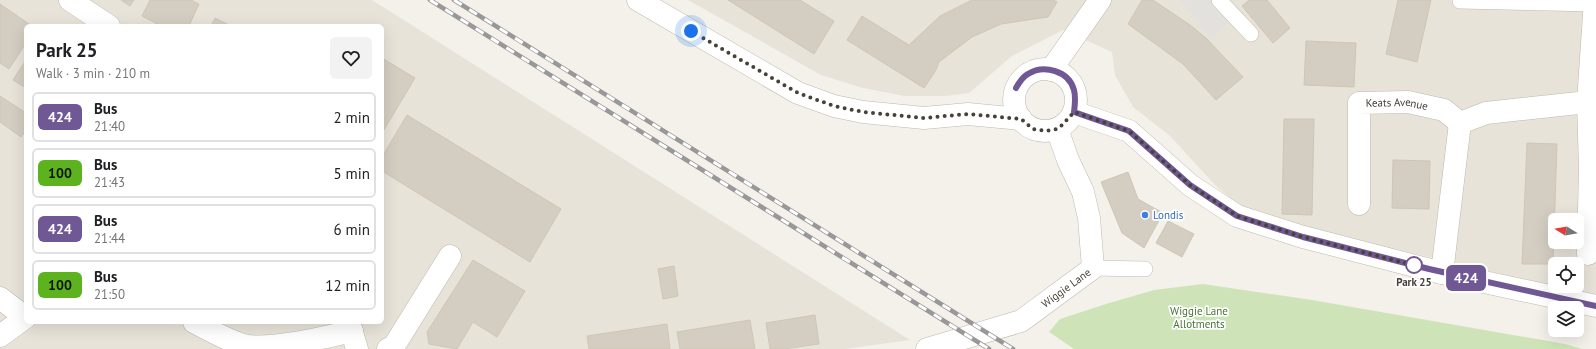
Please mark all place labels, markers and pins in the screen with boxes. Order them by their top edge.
place label: Londis [1153,208,1184,222]
marker: Londis [1140,210,1150,220]
marker: Park 25 [1405,256,1423,274]
place label: Park 25 [1396,275,1432,289]

